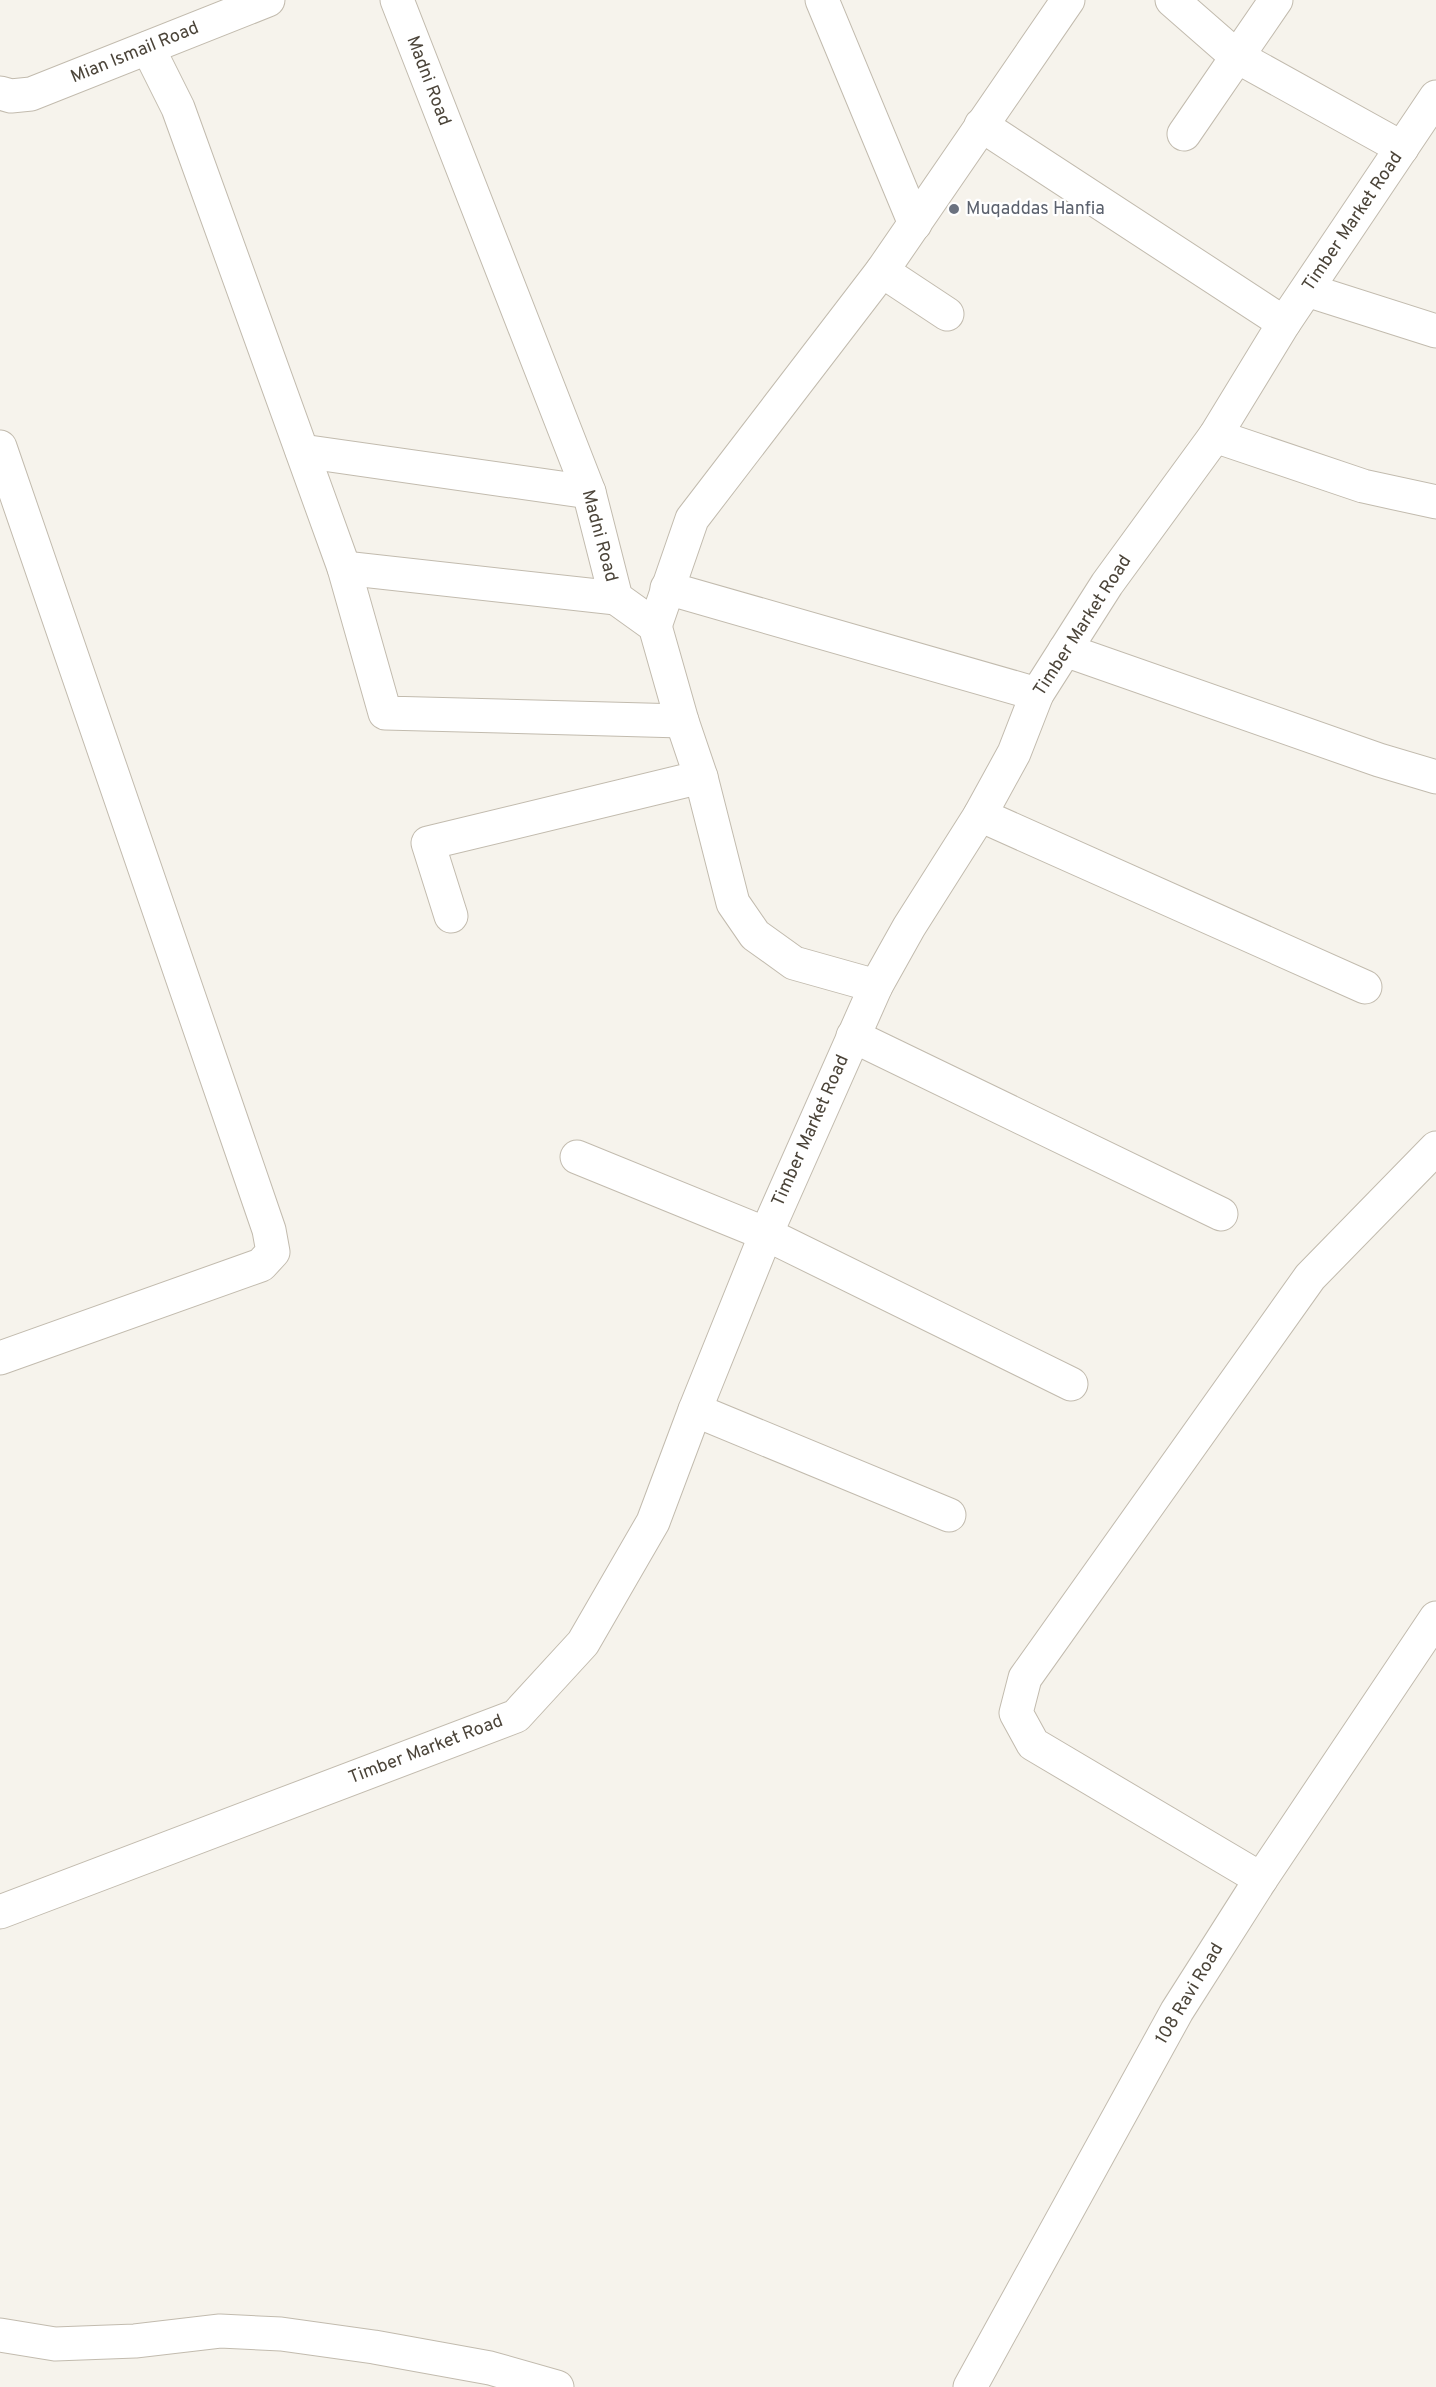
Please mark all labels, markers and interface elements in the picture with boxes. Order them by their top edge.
street label: Mian Ismail Road [68,17,202,89]
street label: Madni Road [400,33,456,129]
street label: Timber Market Road [1298,148,1408,296]
place label: Muqaddas Hanfia [966,198,1105,221]
marker: Muqaddas Hanfia [947,202,961,216]
street label: Madni Road [576,487,622,585]
street label: Timber Market Road [1029,551,1137,701]
street label: Timber Market Road [767,1052,855,1210]
street label: Timber Market Road [346,1710,506,1790]
street label: 108 Ravi Road [1151,1939,1229,2049]

